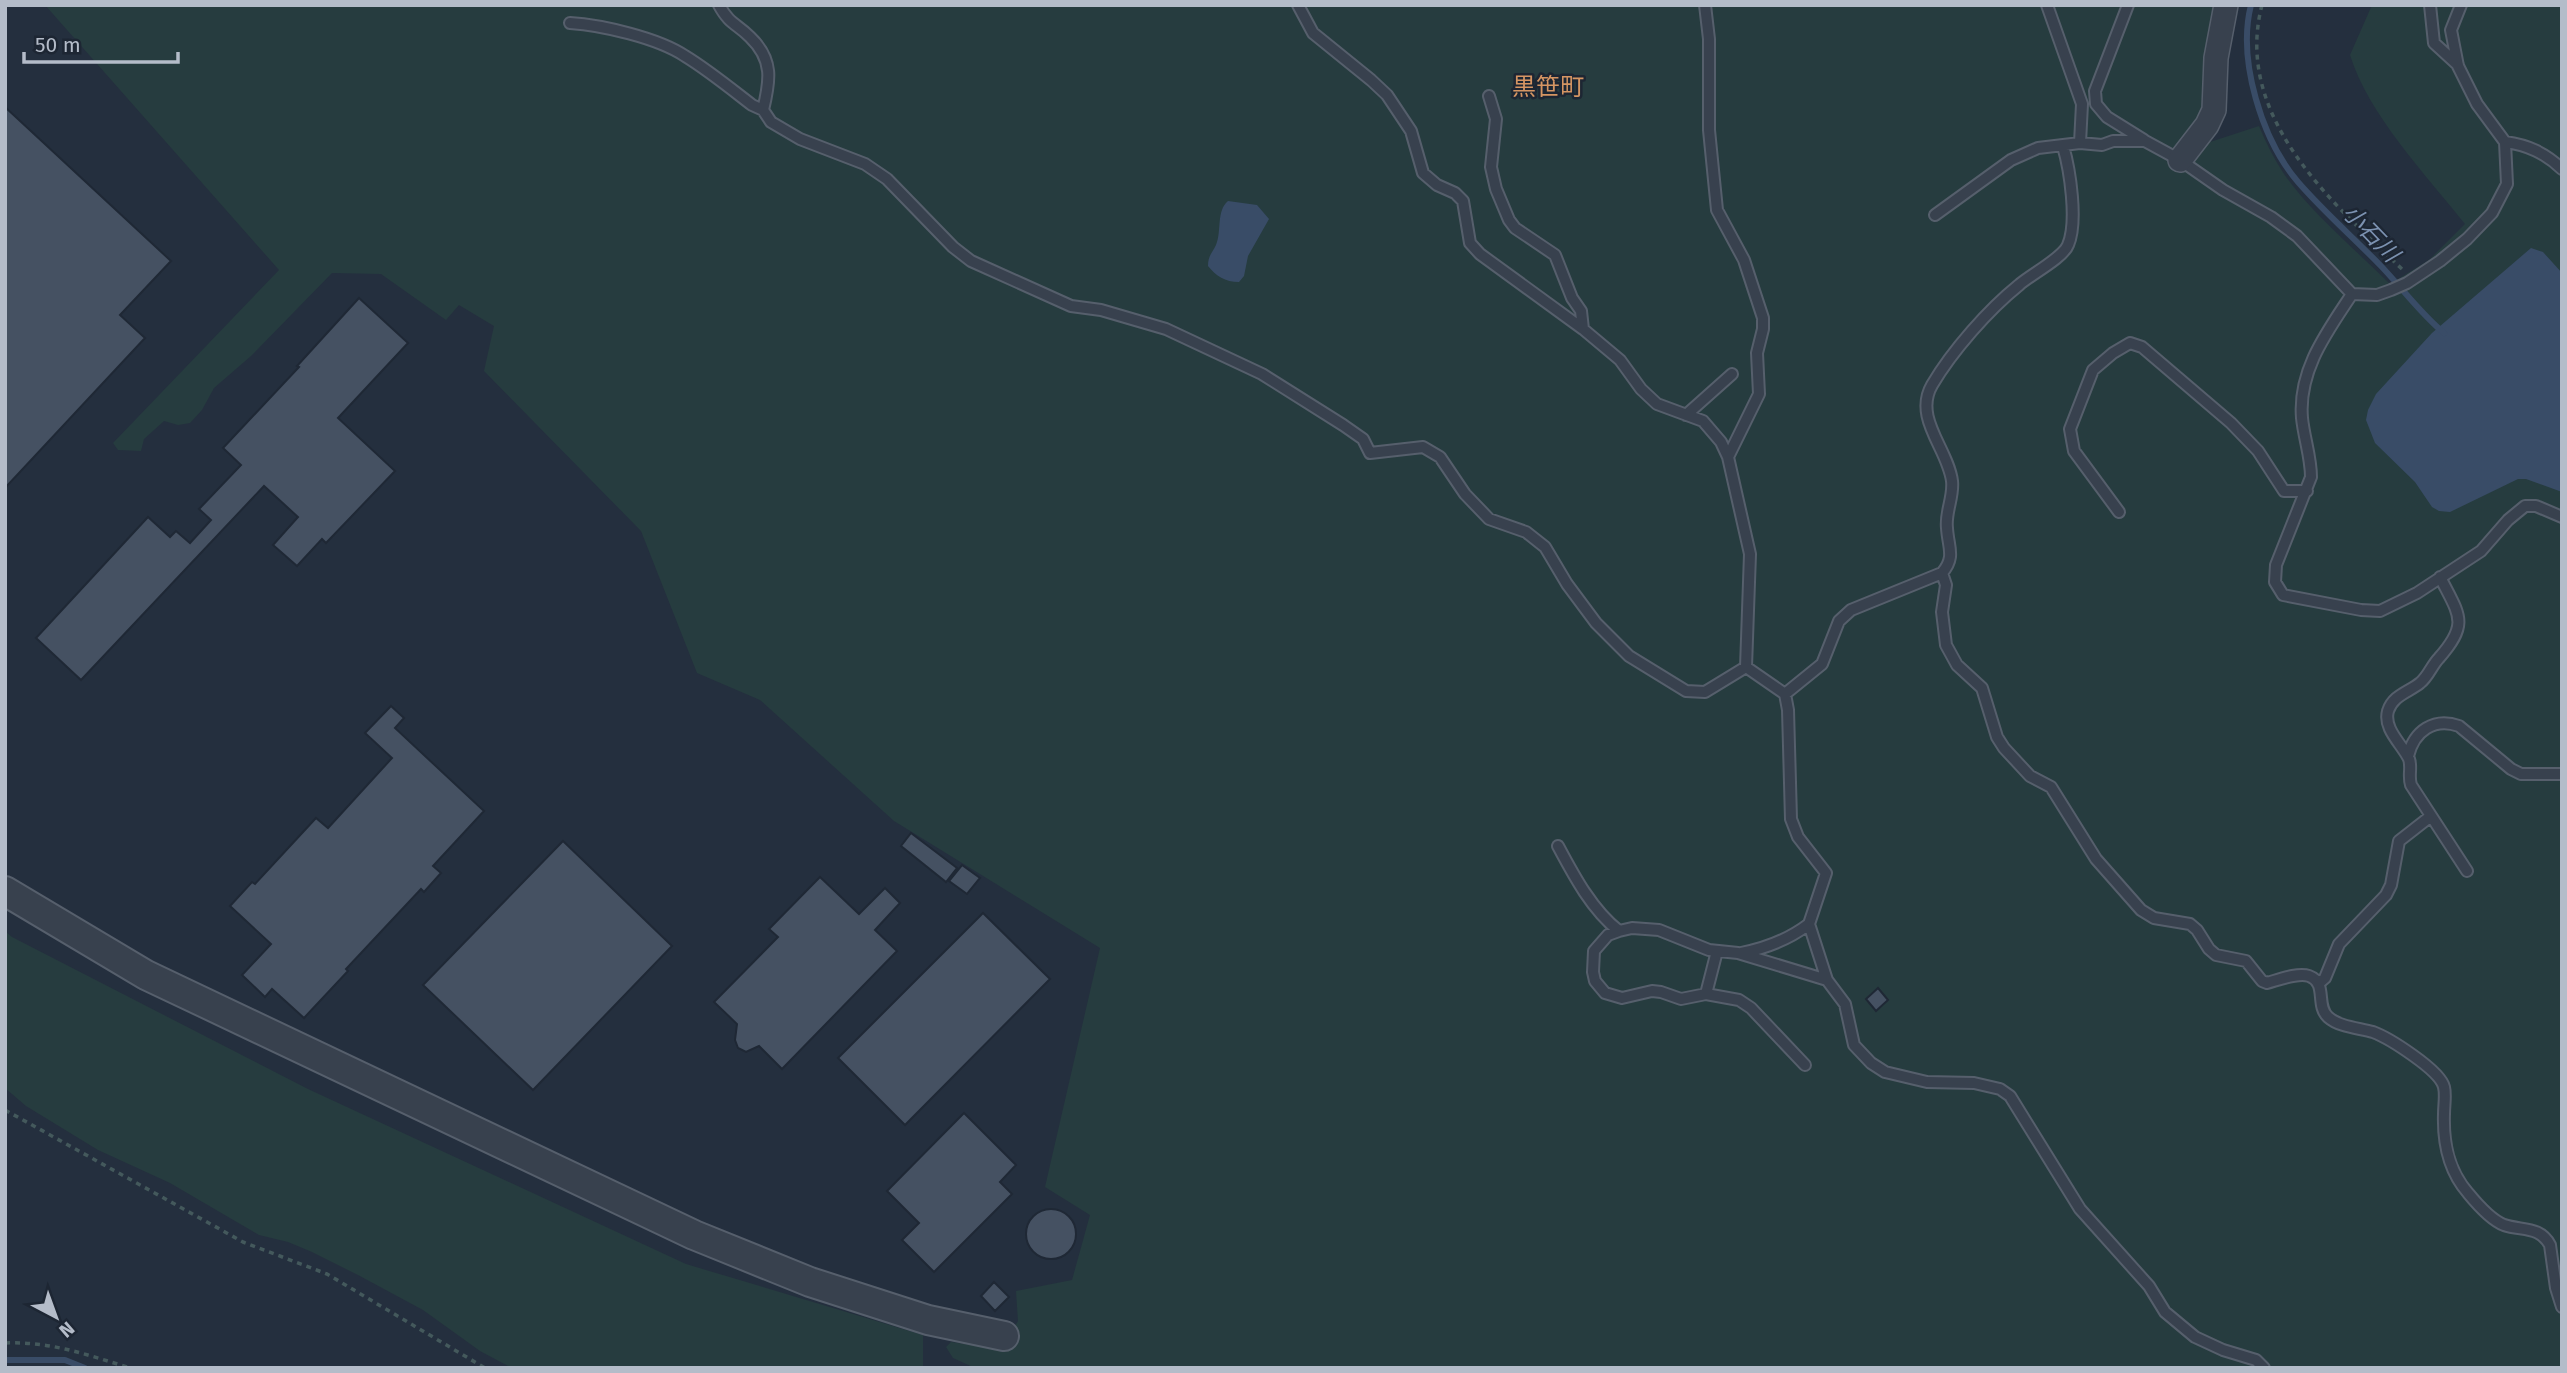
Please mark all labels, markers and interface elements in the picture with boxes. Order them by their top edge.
scale bar [24,21,178,65]
text: 50 m [35,32,81,58]
district label: 黒笹町 [1512,73,1584,101]
water label: 小石川 [2337,198,2407,270]
north arrow [21,1282,91,1352]
text: N [55,1317,79,1342]

